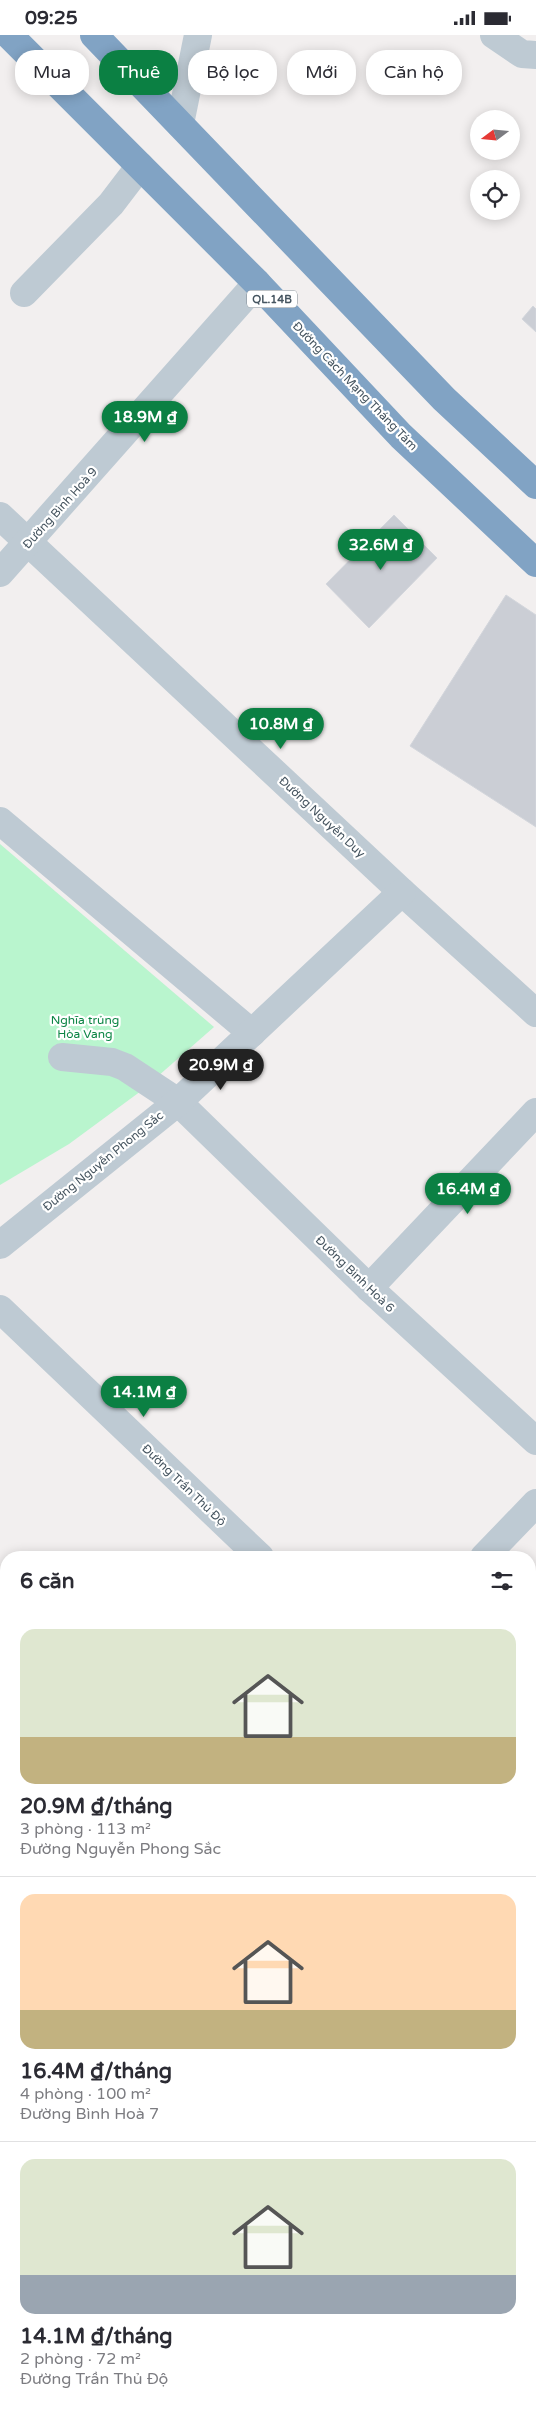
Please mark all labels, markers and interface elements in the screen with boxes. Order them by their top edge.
text: 09:25 [25,7,78,29]
chip: Mua [15,50,89,95]
chip: Thuê [99,50,178,95]
chip: Bộ lọc [188,50,277,95]
chip: Mới [287,50,356,95]
chip: Căn hộ [366,50,462,95]
north arrow [470,110,520,160]
map controls [470,110,520,220]
button: locate [470,170,520,220]
road number: QL.14B [247,290,297,307]
street label: Đường Cách Mạng Tháng Tám [290,319,420,453]
pin: 18.9M ₫ [99,401,191,443]
text: 18.9M ₫ [113,407,177,427]
street label: Đường Bình Hoà 9 [20,465,100,551]
pin: 32.6M ₫ [335,529,427,571]
text: 32.6M ₫ [349,535,413,555]
pin: 10.8M ₫ [235,707,327,750]
text: 10.8M ₫ [249,714,313,734]
street label: Đường Nguyễn Duy [276,774,368,861]
park label: Nghĩa trủng Hòa Vang [51,1013,119,1041]
pin: 20.9M ₫ [175,1049,267,1091]
text: 20.9M ₫ [189,1055,253,1075]
street label: Đường Nguyễn Phong Sắc [40,1108,166,1214]
pin: 16.4M ₫ [422,1173,514,1215]
text: 16.4M ₫ [436,1179,500,1199]
street label: Đường Bình Hoà 6 [313,1233,397,1315]
pin: 14.1M ₫ [98,1375,190,1418]
text: 14.1M ₫ [112,1382,176,1402]
street label: Đường Trần Thủ Độ [139,1441,229,1529]
icon: filters [488,1567,516,1595]
text: 6 căn [20,1569,74,1594]
icon: home [223,1661,313,1751]
text: 20.9M ₫/tháng [20,1794,173,1819]
text: 3 phòng · 113 m² [20,1819,151,1839]
text: Đường Nguyễn Phong Sắc [20,1839,221,1859]
icon: home [223,1927,313,2017]
text: 16.4M ₫/tháng [20,2059,172,2084]
text: 4 phòng · 100 m² [20,2084,151,2104]
text: Đường Bình Hoà 7 [20,2104,159,2124]
icon: home [223,2192,313,2282]
text: 14.1M ₫/tháng [20,2324,173,2349]
text: 2 phòng · 72 m² [20,2349,141,2369]
text: Đường Trần Thủ Độ [20,2369,168,2389]

